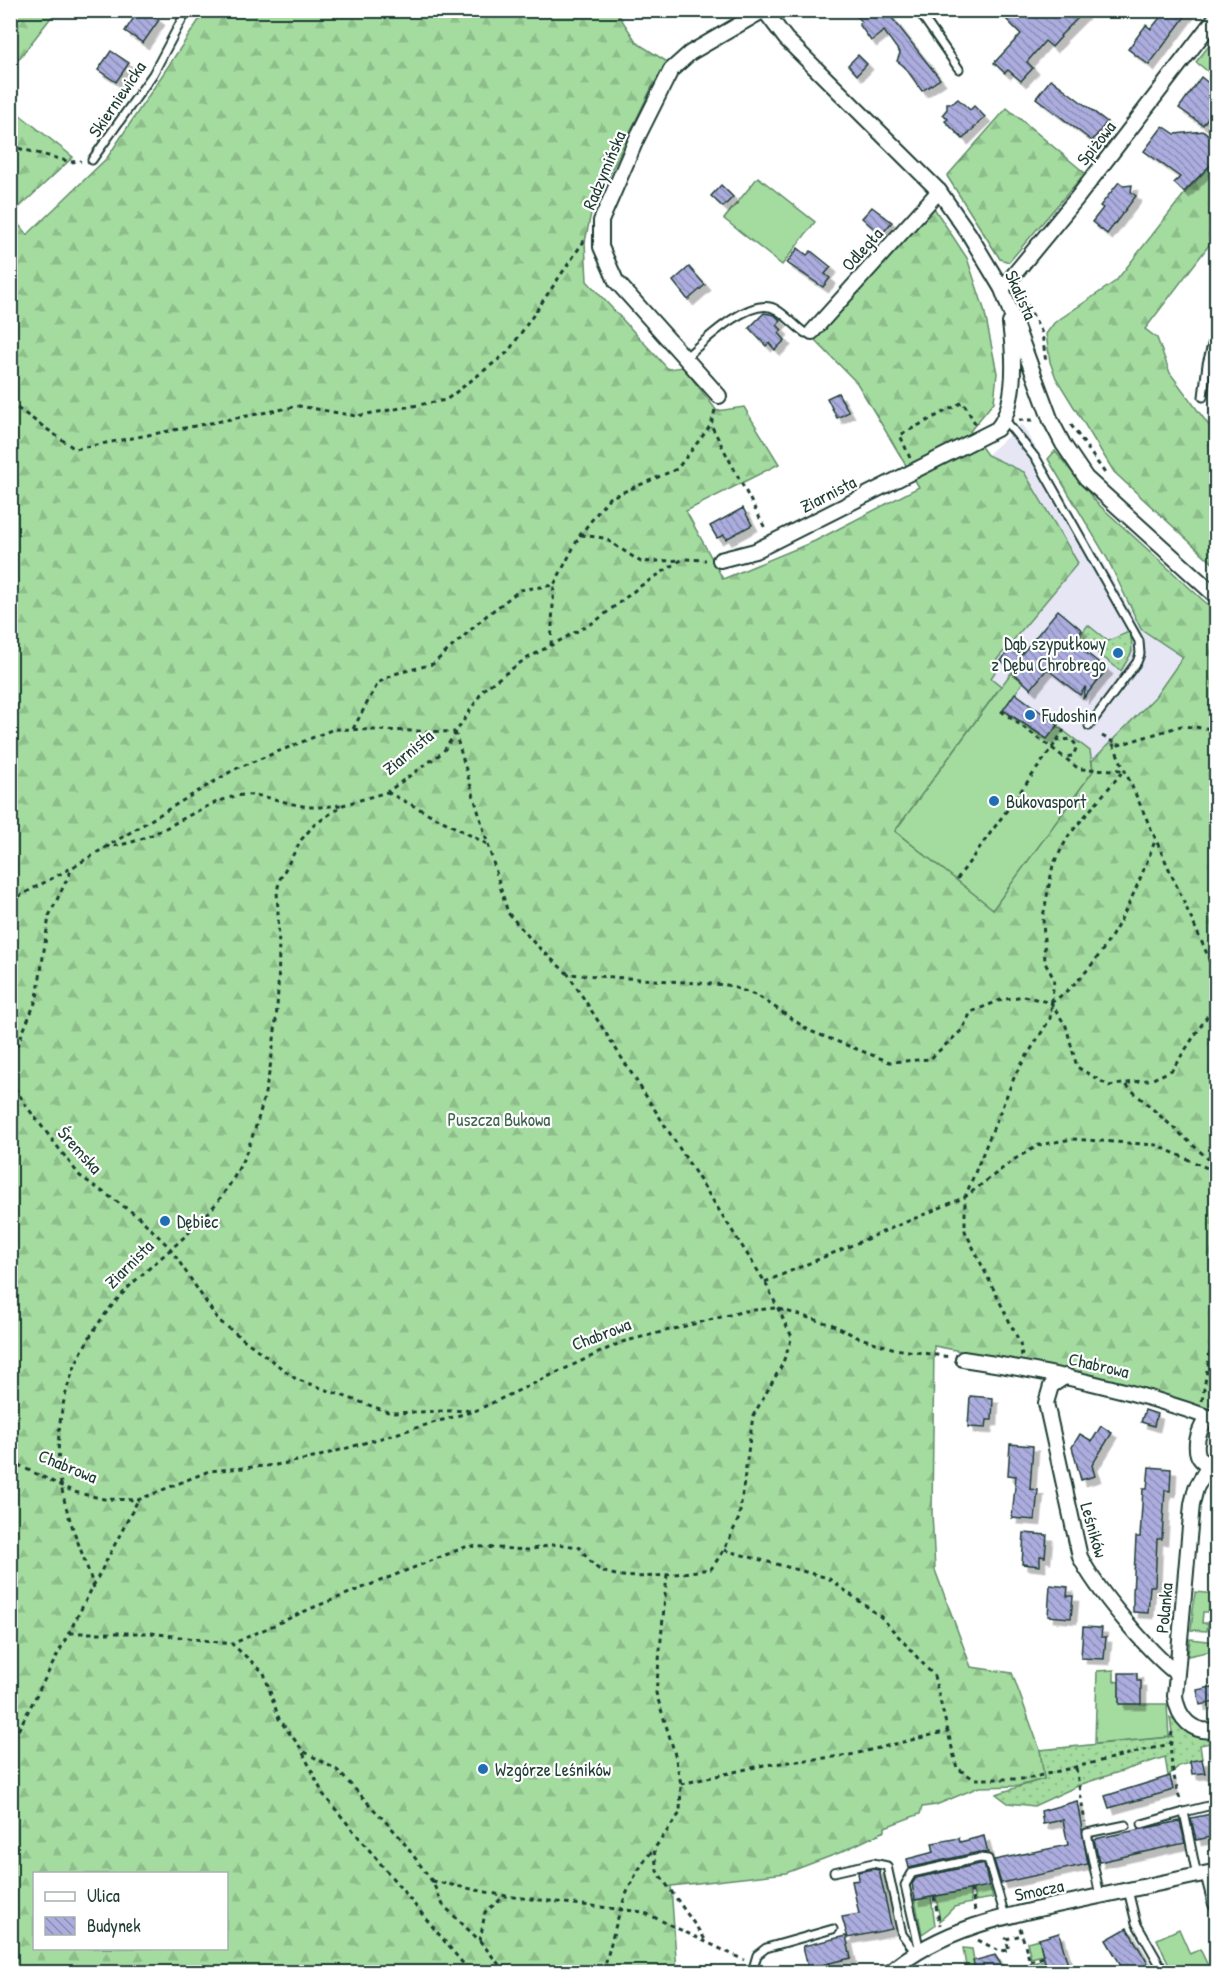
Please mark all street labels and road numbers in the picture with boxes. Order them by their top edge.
street label: Skierniewicka [82,56,152,142]
street label: Spiżowa [1071,115,1121,171]
street label: Radzymińska [576,127,632,213]
street label: Odległa [836,222,888,276]
street label: Skalista [999,266,1043,324]
street label: Ziarnista [796,469,860,519]
street label: Ziarnista [377,723,439,781]
street label: Śremska [52,1121,108,1179]
street label: Ziarnista [99,1234,159,1294]
street label: Chabrowa [568,1311,634,1357]
street label: Chabrowa [1066,1346,1132,1384]
street label: Chabrowa [35,1443,101,1489]
street label: Leśników [1074,1500,1114,1560]
street label: Polanka [1149,1582,1179,1634]
street label: Smocza [1012,1873,1066,1907]

